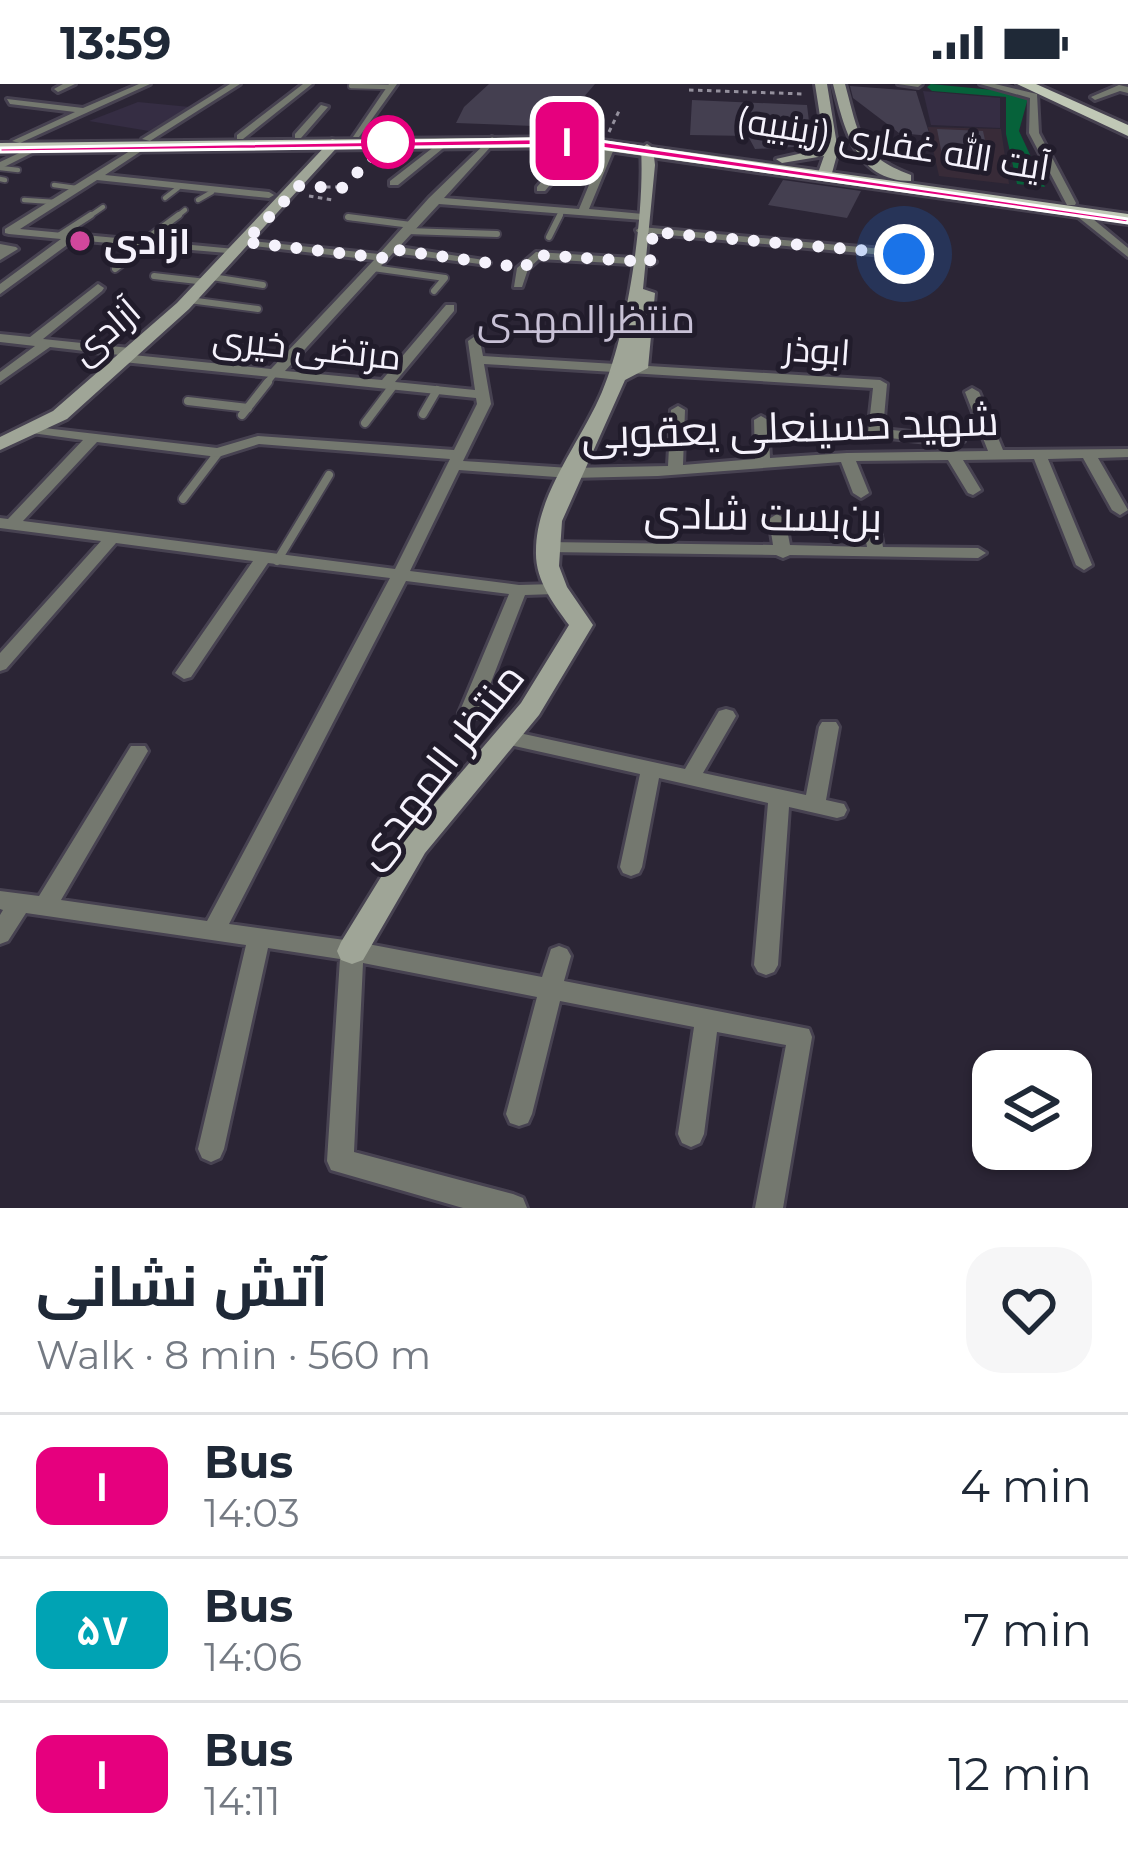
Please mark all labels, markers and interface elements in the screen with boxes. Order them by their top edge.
text: 13:59 [60,15,172,70]
street label: آیت الله غفاری (زینبیه) [733,96,1053,190]
line badge: ۱ [528,102,606,180]
text: ۱ [560,115,574,167]
unlabelled marker [363,117,413,167]
place label: ازادی [104,219,190,264]
your location [874,224,934,284]
marker: ازادی [67,228,93,254]
street label: آزادی [61,288,149,373]
district label: منتظرالمهدی [477,295,695,343]
street label: مرتضی خیری [211,315,403,379]
street label: ابوذر [780,326,852,374]
street label: شهید حسینعلی یعقوبی [580,394,1000,460]
street label: بن‌بست شادی [643,487,883,543]
street label: منتظر المهدی [343,652,535,878]
map controls [972,1050,1092,1170]
button: layers [972,1050,1092,1170]
button: heart [966,1247,1092,1373]
text: آتش نشانی [36,1251,328,1320]
text: Walk · 8 min · 560 m [36,1331,431,1379]
text: Bus [204,1434,293,1489]
text: 4 min [960,1458,1092,1513]
text: ۱ [95,1460,109,1512]
text: 14:03 [204,1489,300,1537]
text: Bus [204,1578,293,1633]
text: 7 min [963,1602,1092,1657]
text: ۵۷ [75,1604,129,1656]
text: 14:06 [204,1633,302,1681]
text: Bus [204,1722,293,1777]
text: 12 min [948,1746,1092,1801]
text: ۱ [95,1748,109,1800]
text: 14:11 [204,1777,281,1825]

